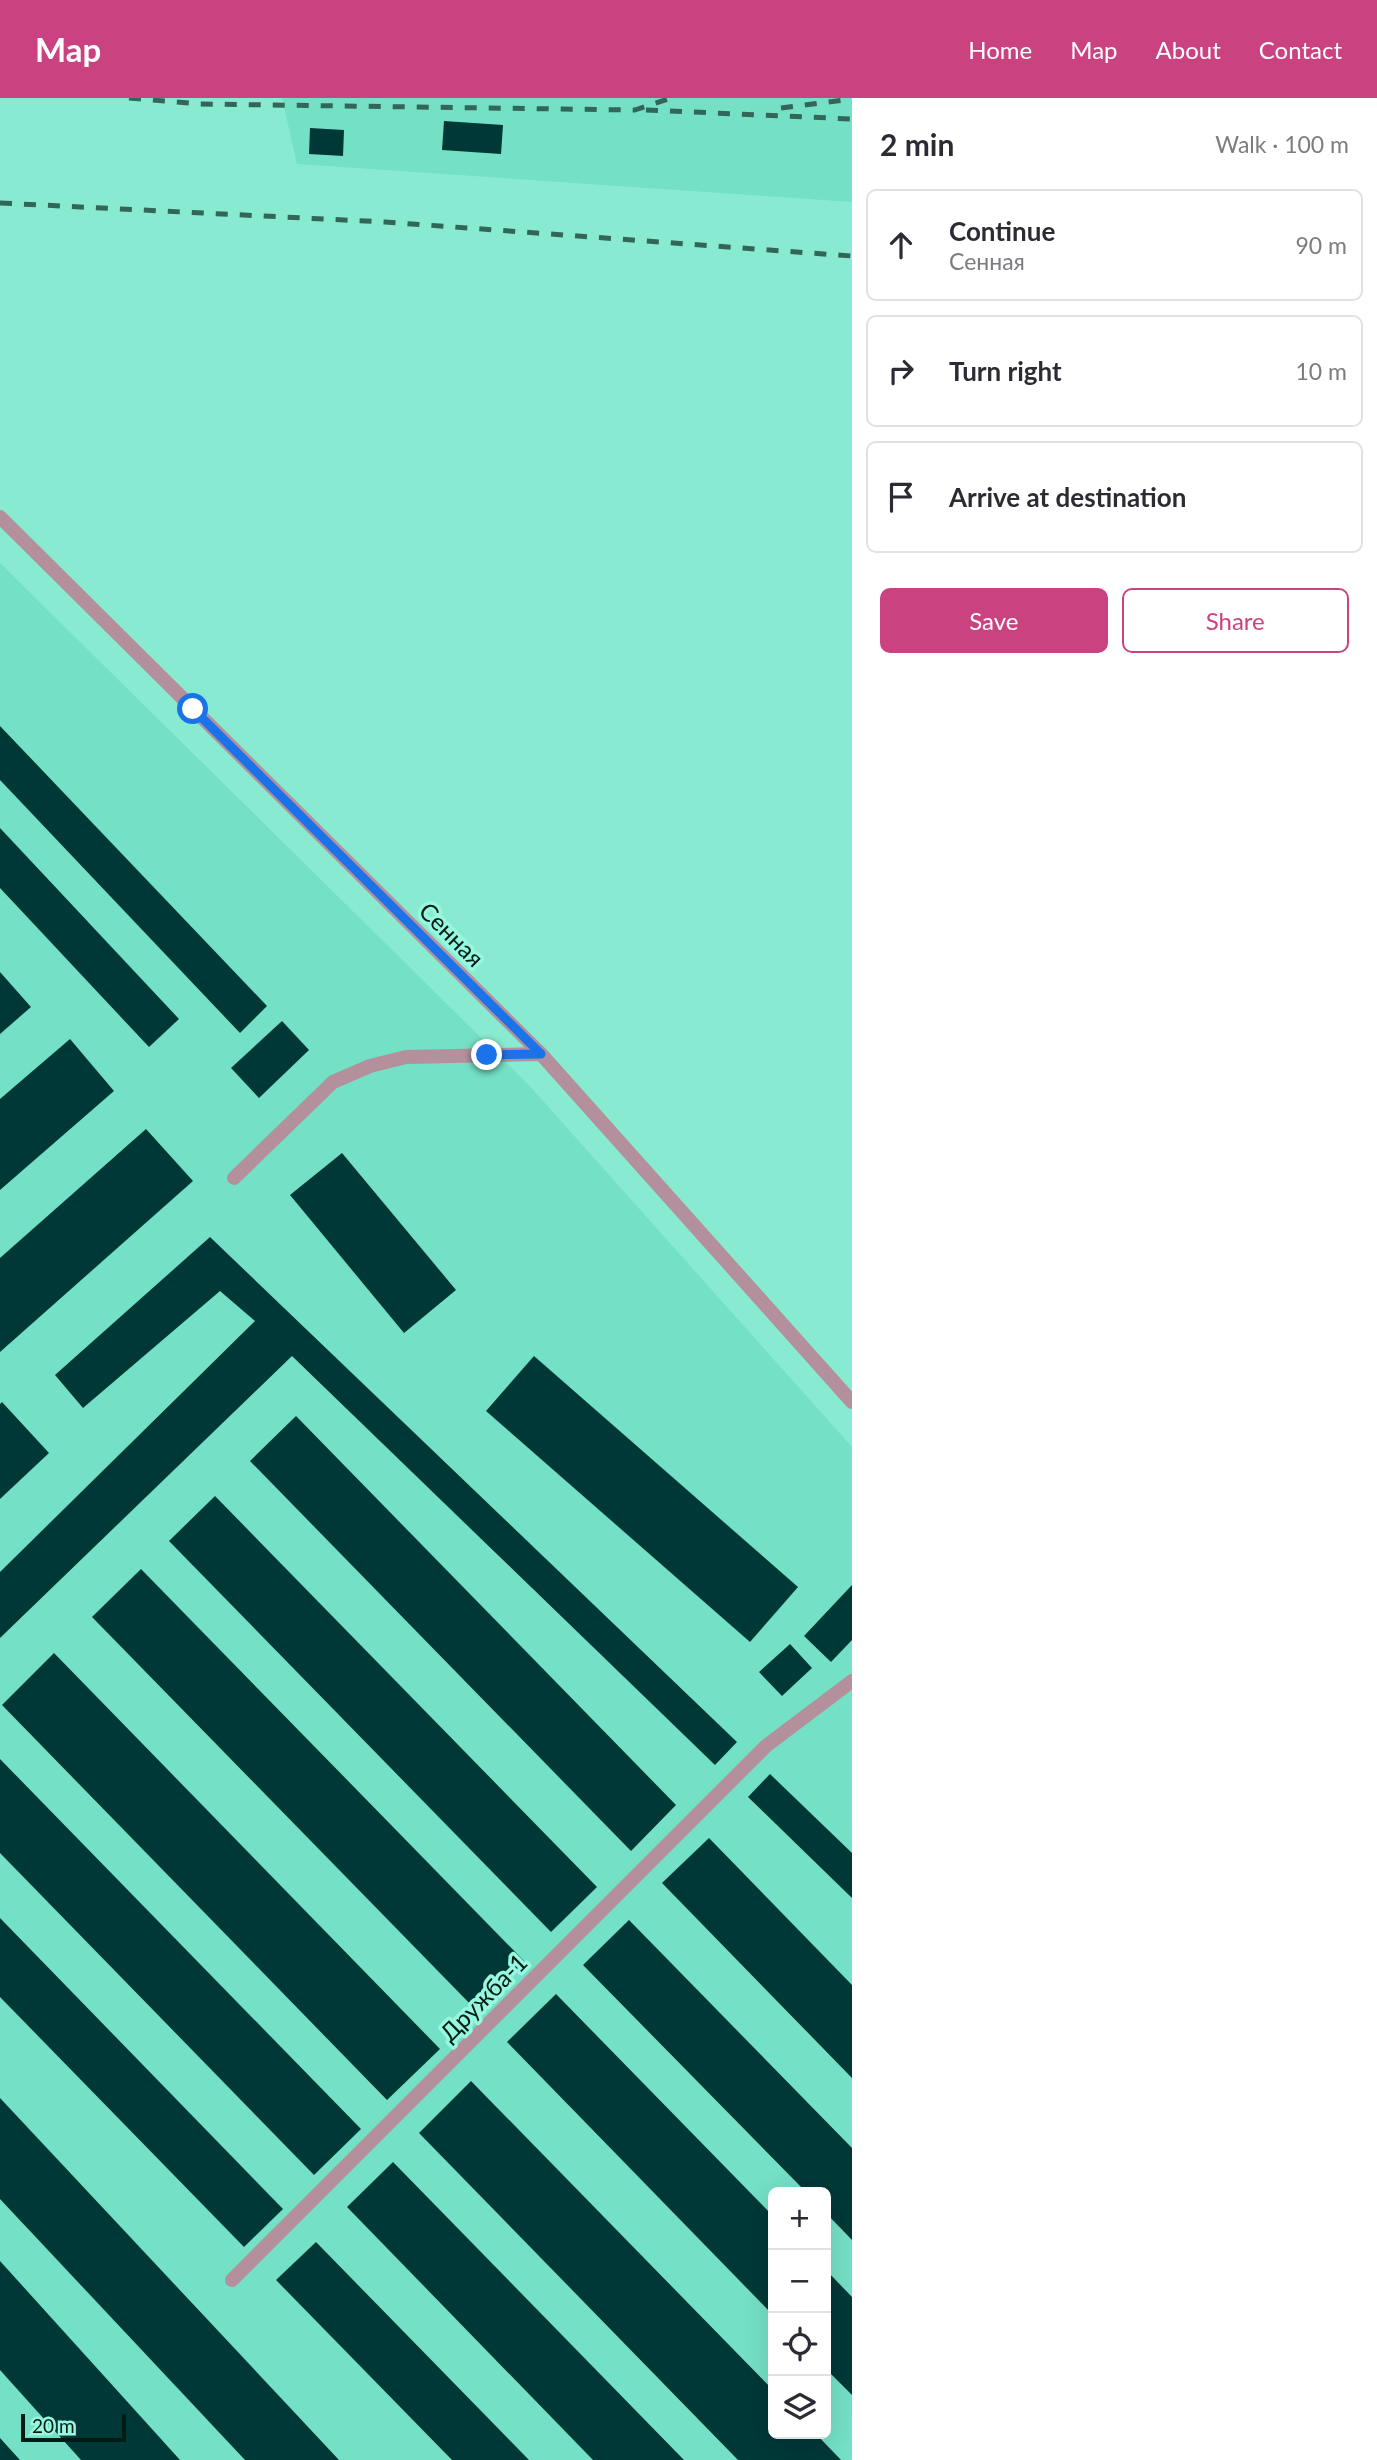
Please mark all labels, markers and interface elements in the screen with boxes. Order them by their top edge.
text: Map [35,29,101,69]
text: Home [968,35,1032,64]
text: Map [1070,35,1118,64]
text: About [1156,35,1221,64]
text: Contact [1259,35,1342,64]
text: 2 min [880,126,954,162]
text: Walk · 100 m [1215,130,1349,158]
text: Continue [949,215,1055,247]
icon: ahead [882,226,920,264]
text: 90 m [1296,231,1347,259]
text: Сенная [949,247,1025,275]
icon: right [882,352,920,390]
text: Turn right [949,355,1062,387]
text: 10 m [1296,357,1347,385]
icon: arrive [882,478,920,516]
text: Arrive at destination [949,481,1186,513]
button: Save [880,588,1108,653]
button: Share [1122,588,1349,653]
route start [177,693,208,724]
street label: Сенная [414,896,490,972]
route end [471,1039,502,1070]
street label: Дружба-1 [433,1947,533,2047]
map controls [768,2187,831,2439]
button: + [768,2187,831,2250]
button: − [768,2250,831,2313]
button: locate [768,2313,831,2376]
button: layers [768,2376,831,2439]
scale bar [21,2411,126,2443]
text: 20 m [32,2414,75,2437]

